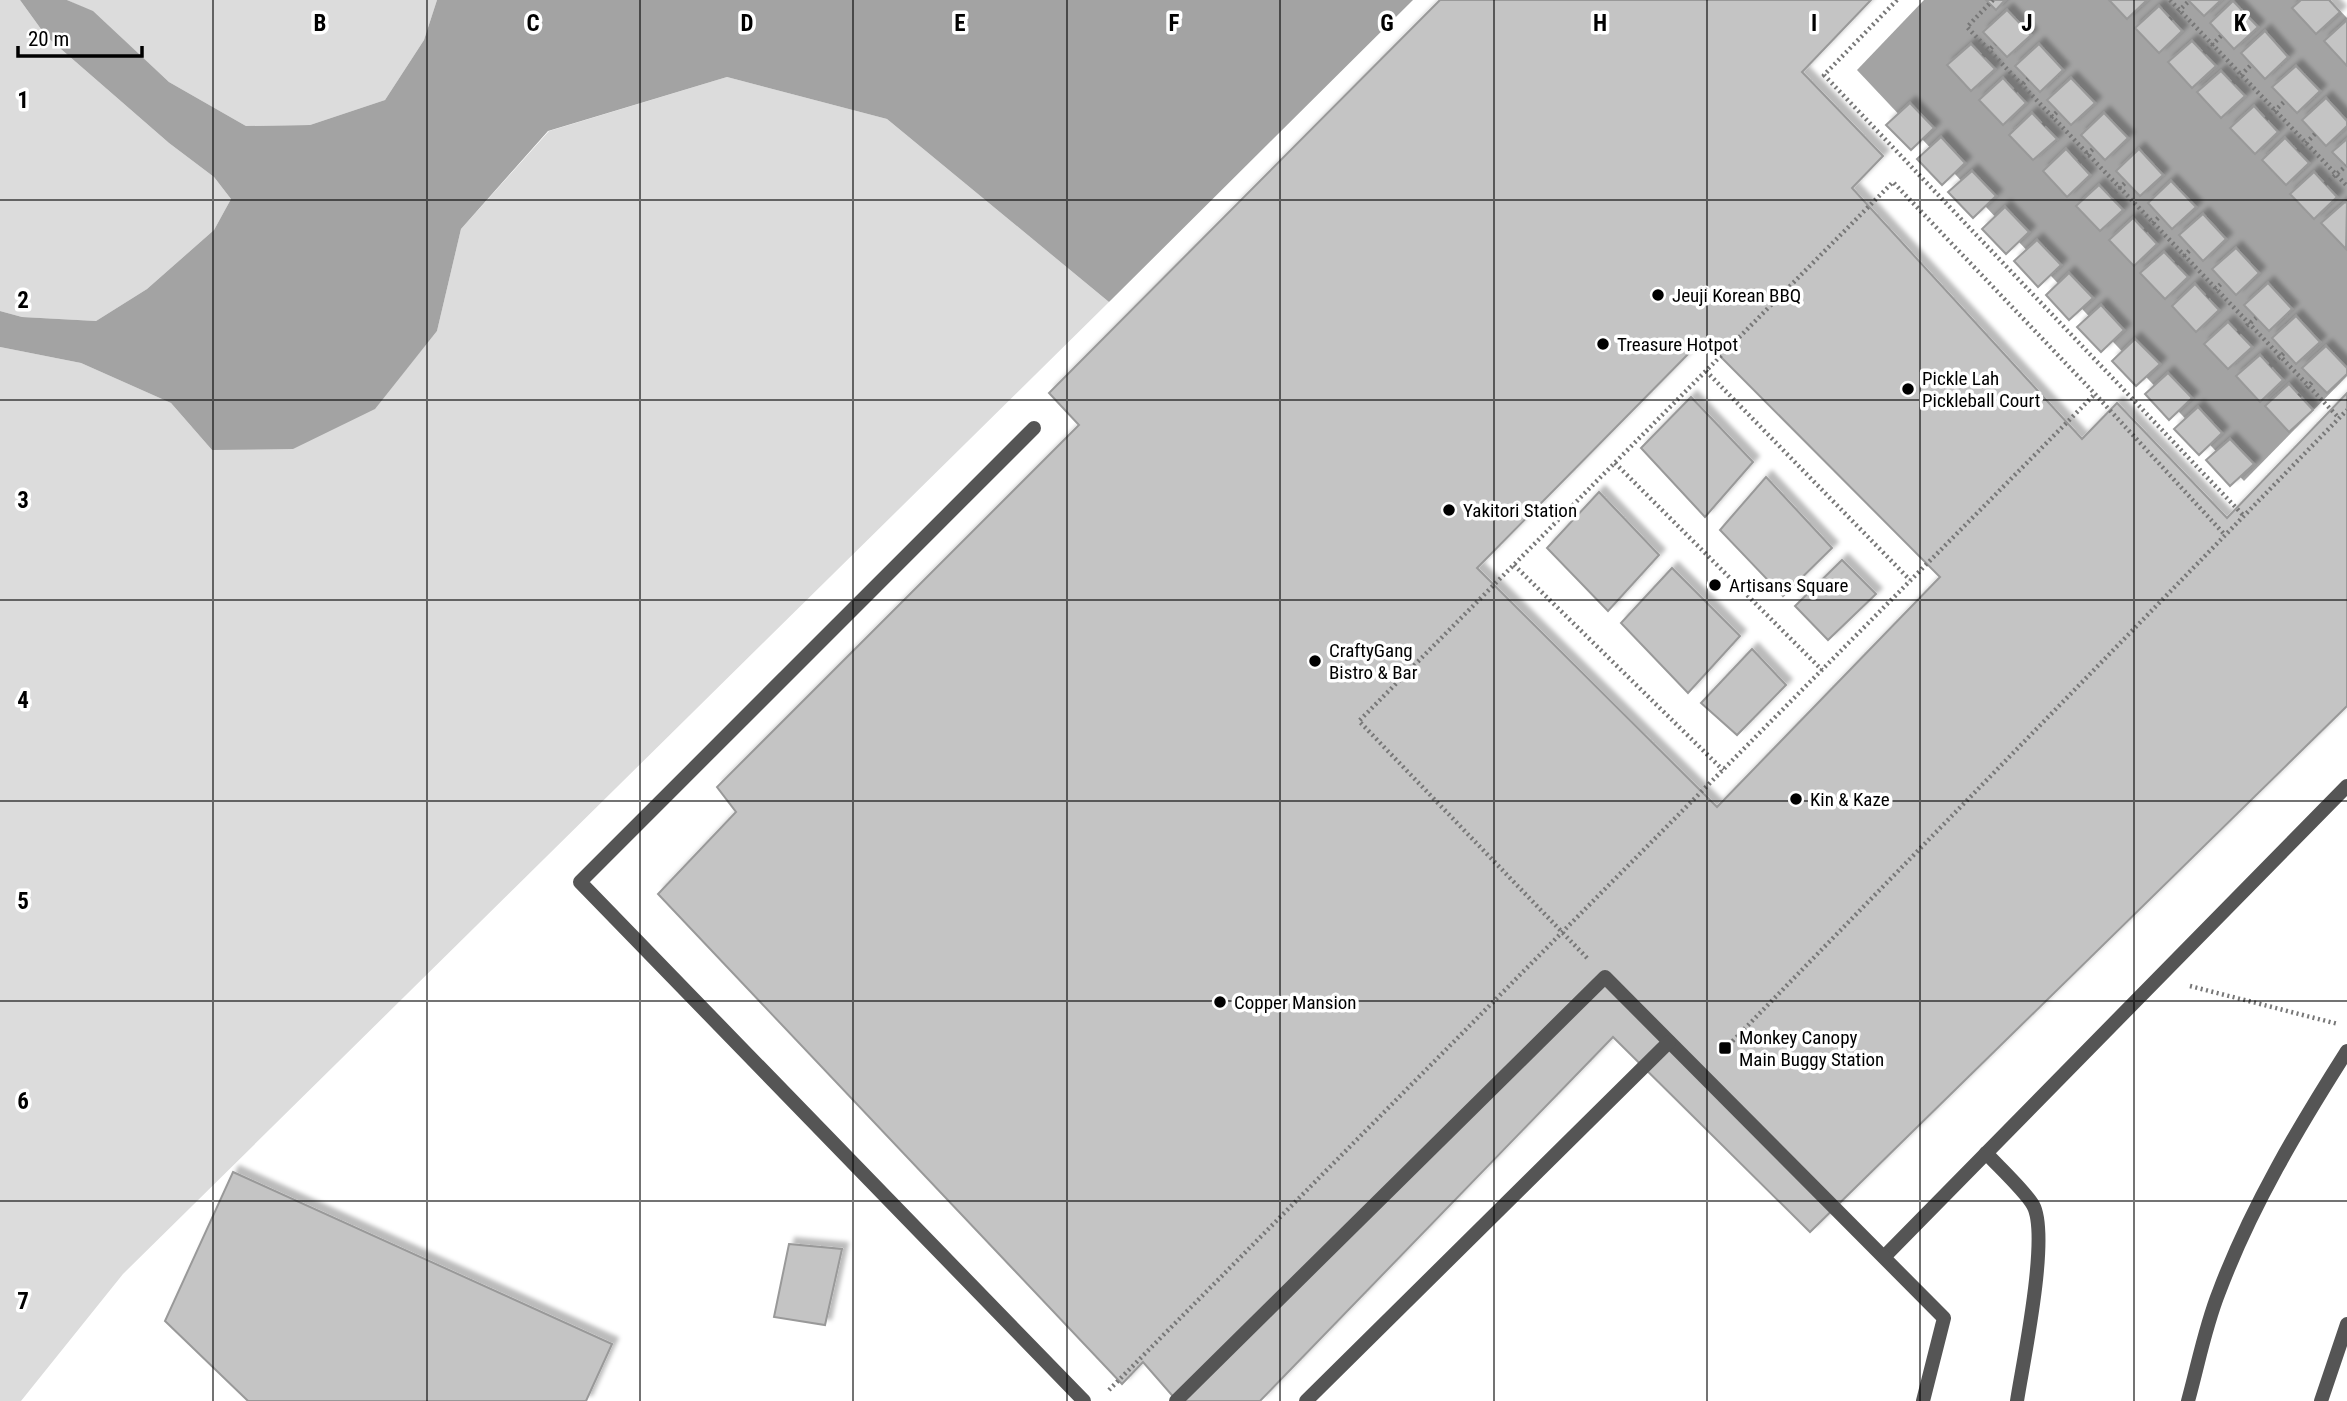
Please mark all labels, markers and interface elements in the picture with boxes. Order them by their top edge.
text: B [314,10,326,37]
text: C [526,10,540,37]
text: D [741,10,754,37]
text: E [954,10,966,37]
text: F [1169,10,1180,37]
text: G [1380,10,1394,37]
text: H [1593,10,1607,37]
text: I [1811,10,1817,37]
text: J [2021,10,2033,37]
text: K [2234,10,2247,37]
scale bar [18,14,142,58]
text: 20 m [28,27,69,51]
text: 1 [17,87,29,114]
place label: Jeuji Korean BBQ [1672,284,1801,307]
text: 2 [17,287,29,314]
marker: Jeuji Korean BBQ [1650,287,1666,303]
place label: Treasure Hotpot [1617,333,1738,356]
marker: Treasure Hotpot [1595,336,1611,352]
place label: Pickle Lah Pickleball Court [1922,367,2040,412]
marker: Pickle Lah Pickleball Court [1900,381,1916,397]
text: 3 [17,487,29,514]
place label: Yakitori Station [1463,499,1577,522]
marker: Yakitori Station [1441,502,1457,518]
place label: Artisans Square [1729,574,1848,597]
marker: Artisans Square [1707,577,1723,593]
place label: CraftyGang Bistro & Bar [1329,639,1418,684]
marker: CraftyGang Bistro & Bar [1307,653,1323,669]
text: 4 [17,687,29,714]
place label: Kin & Kaze [1810,788,1890,811]
marker: Kin & Kaze [1788,791,1804,807]
text: 5 [17,888,29,915]
place label: Copper Mansion [1234,991,1357,1014]
marker: Copper Mansion [1212,994,1228,1010]
place label: Monkey Canopy Main Buggy Station [1739,1026,1884,1071]
marker: Monkey Canopy Main Buggy Station [1717,1040,1733,1056]
text: 6 [17,1088,29,1115]
text: 7 [17,1288,29,1315]

